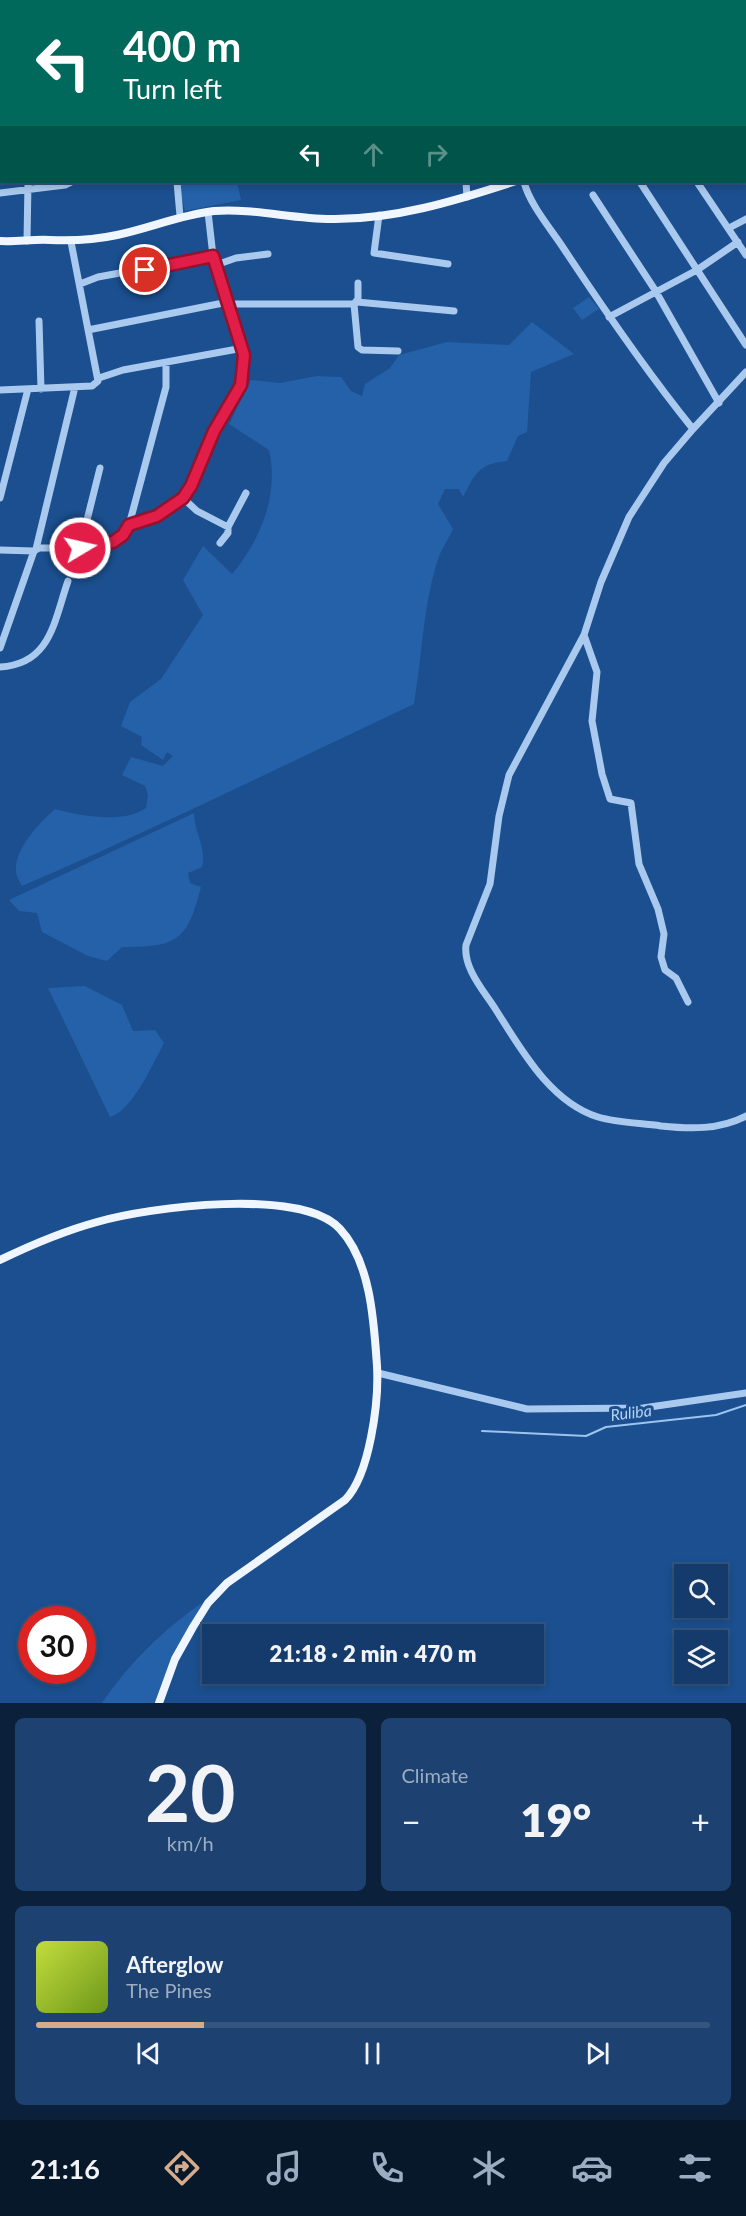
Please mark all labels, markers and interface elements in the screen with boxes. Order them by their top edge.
text: 400 m [123,21,241,71]
icon: left [24,24,102,102]
text: Turn left [123,72,222,105]
icon: left [294,138,327,171]
icon: ahead [357,138,390,171]
icon: right [420,138,453,171]
pin [119,244,170,295]
icon: arrive [128,253,161,286]
position arrow [48,516,112,580]
water label: Ruliba [609,1400,653,1424]
map controls [674,1564,728,1684]
button: search [674,1564,728,1618]
speed limit sign: 30 [18,1606,96,1684]
button: layers [674,1630,728,1684]
text: 21:18 · 2 min · 470 m [270,1640,476,1667]
text: 20 [145,1745,235,1839]
text: Climate [402,1763,468,1787]
text: 19° [520,1793,591,1847]
text: − [402,1801,421,1841]
text: + [691,1801,710,1841]
text: km/h [167,1831,214,1855]
text: Afterglow [126,1951,223,1978]
text: The Pines [126,1978,212,2002]
icon: previous [132,2037,165,2070]
icon: pause [356,2037,389,2070]
icon: next [581,2037,614,2070]
icon: directions [161,2147,203,2189]
icon: music [263,2147,305,2189]
icon: phone [366,2147,408,2189]
icon: climate [468,2147,510,2189]
icon: car [571,2147,613,2189]
icon: filters [674,2147,716,2189]
text: 21:16 [30,2152,100,2185]

